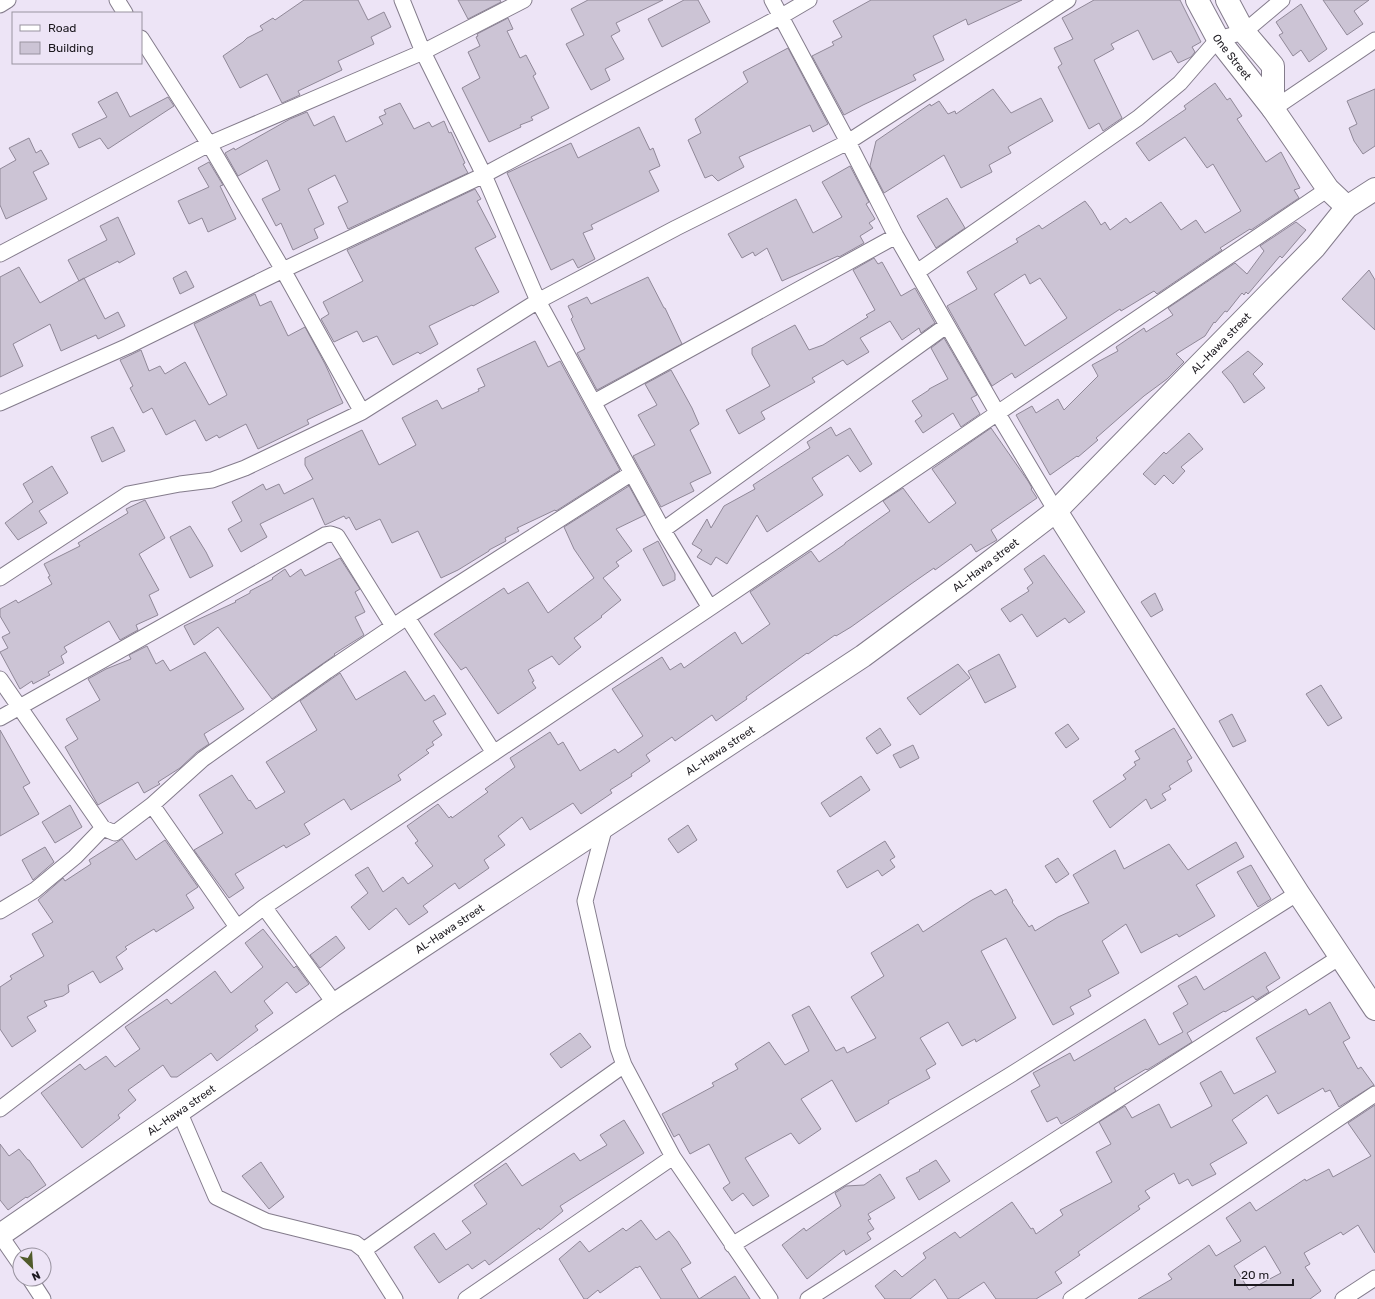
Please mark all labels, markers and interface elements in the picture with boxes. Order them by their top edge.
legend [12,12,142,64]
text: Road [48,21,76,35]
street label: One Street [1210,32,1255,83]
text: Building [48,41,94,55]
street label: AL-Hawa street [1188,309,1254,376]
street label: AL-Hawa street [950,535,1022,594]
street label: AL-Hawa street [683,722,758,778]
street label: AL-Hawa street [412,901,487,956]
street label: AL-Hawa street [144,1082,218,1138]
north arrow [12,1247,52,1287]
scale bar [1235,1261,1293,1287]
text: N [30,1268,42,1283]
text: 20 m [1241,1268,1269,1282]

